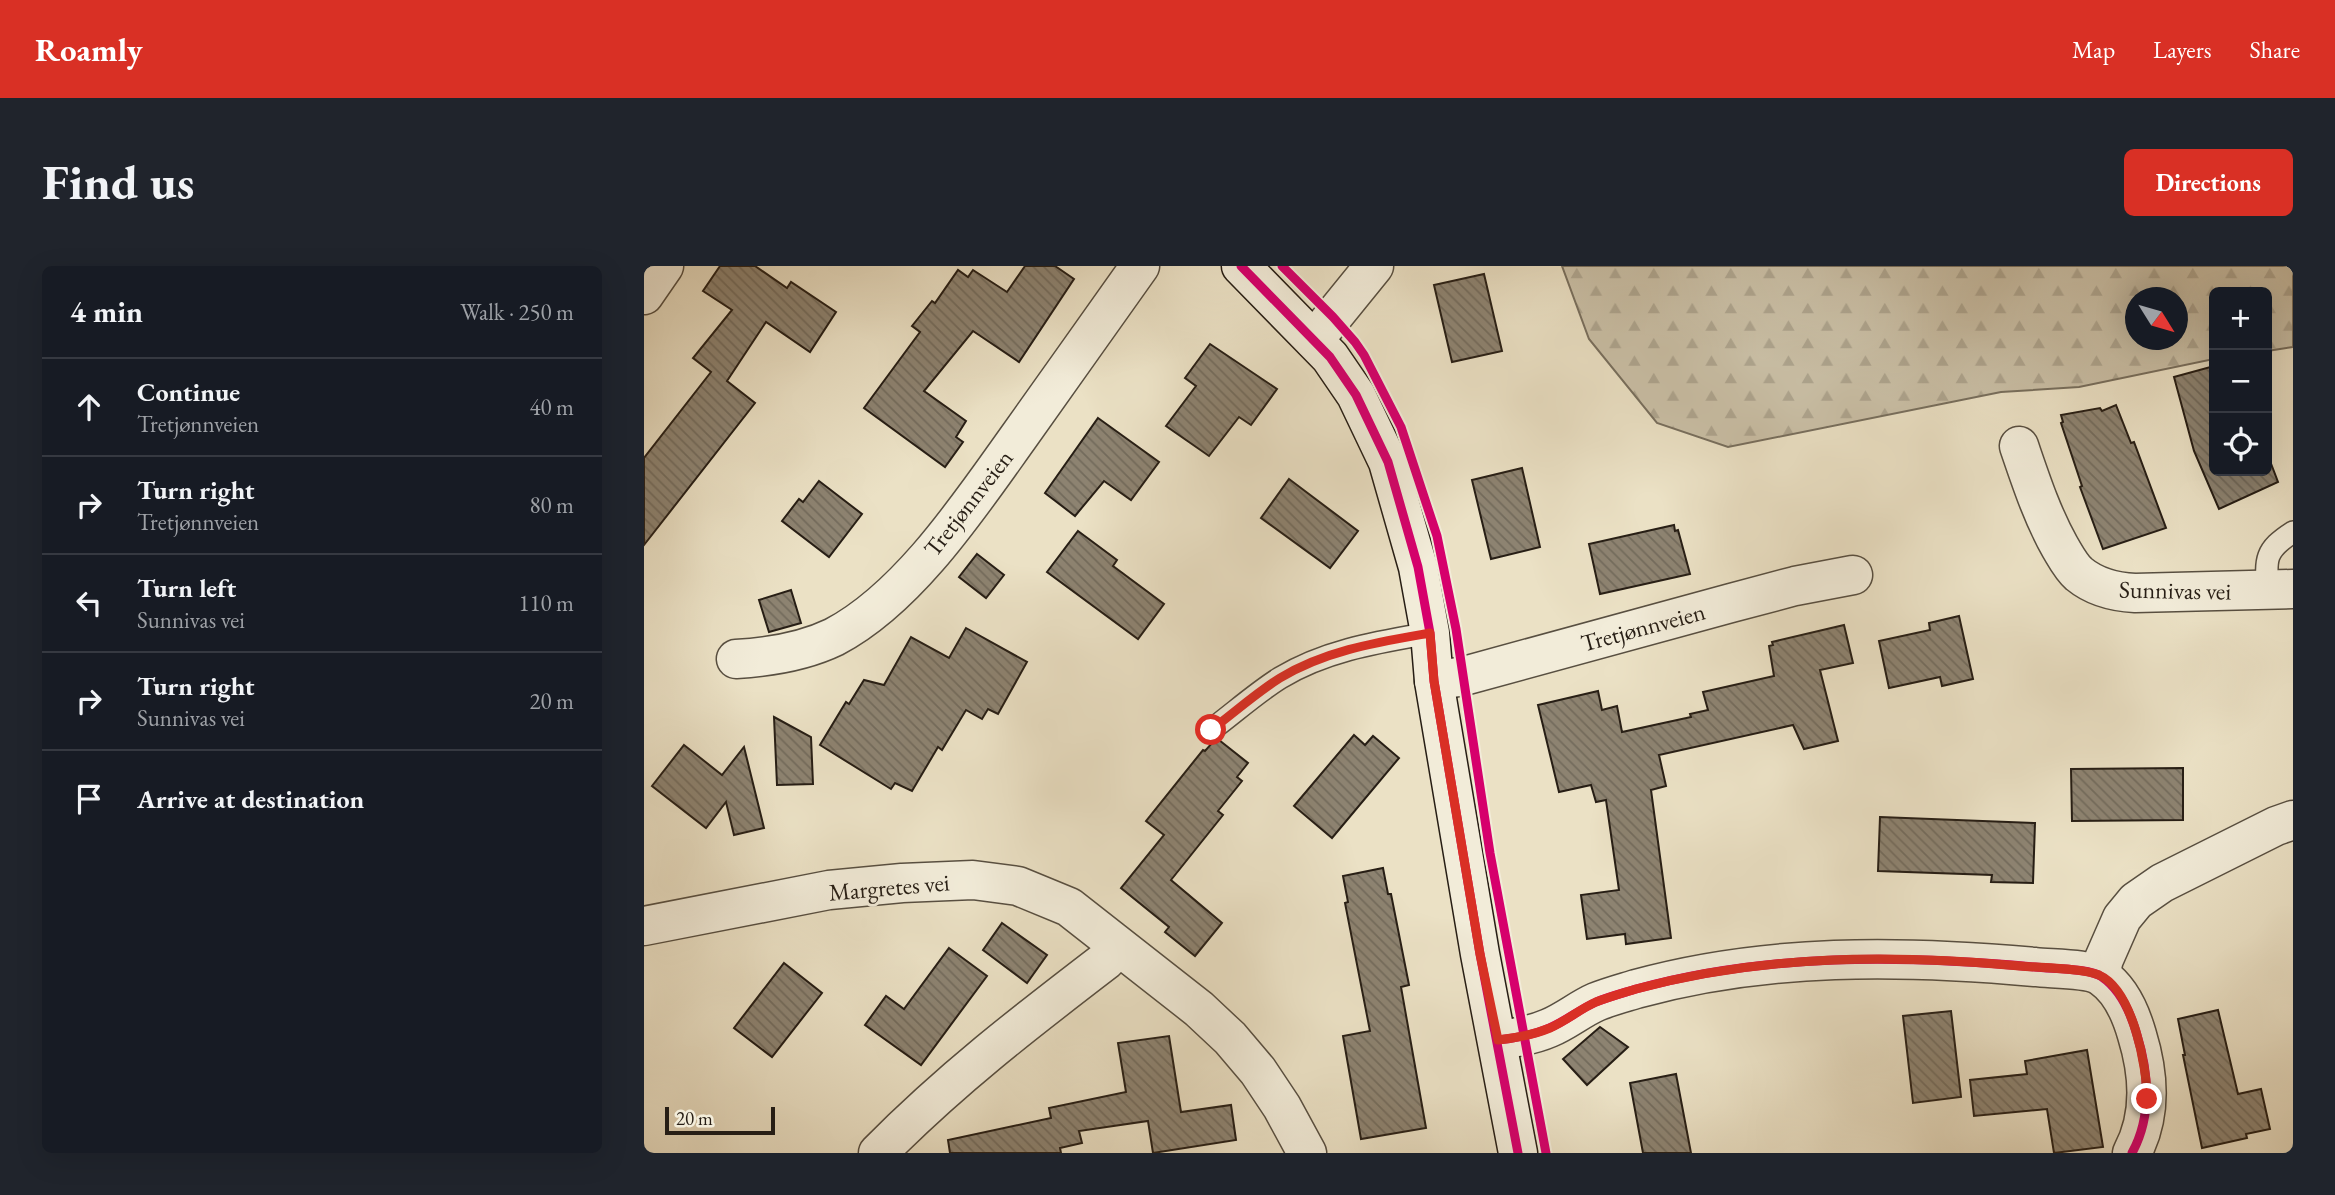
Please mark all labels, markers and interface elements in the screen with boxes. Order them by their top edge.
text: Roamly [35,28,143,71]
text: Map [2072,34,2115,65]
text: Layers [2153,34,2212,65]
text: Share [2250,34,2300,65]
button: Directions [2124,149,2293,216]
text: Find us [42,150,194,214]
north arrow [2125,287,2188,350]
map controls [2209,287,2272,476]
button: + [2209,287,2272,350]
text: 4 min [70,292,143,331]
text: Walk · 250 m [460,297,574,327]
button: − [2209,350,2272,413]
text: Continue [137,375,240,409]
icon: ahead [70,388,108,426]
text: 40 m [529,392,574,422]
text: Tretjønnveien [137,409,259,439]
button: locate [2209,413,2272,476]
street label: Tretjønnveien [917,443,1020,563]
text: Turn right [137,473,255,507]
icon: right [70,486,108,524]
text: 80 m [529,490,574,520]
text: Tretjønnveien [137,507,259,537]
text: Turn left [137,571,236,605]
street label: Sunnivas vei [2119,574,2232,606]
icon: left [70,584,108,622]
text: 110 m [518,588,574,618]
street label: Tretjønnveien [1577,595,1709,658]
text: Sunnivas vei [137,605,245,635]
text: Turn right [137,669,255,703]
icon: right [70,682,108,720]
text: 20 m [529,686,574,716]
text: Sunnivas vei [137,703,245,733]
route start [1195,714,1226,745]
icon: arrive [70,780,108,818]
text: Arrive at destination [137,782,364,816]
street label: Margretes vei [827,866,951,908]
route end [2131,1083,2162,1114]
scale bar [665,1104,775,1136]
text: 20 m [676,1106,713,1131]

